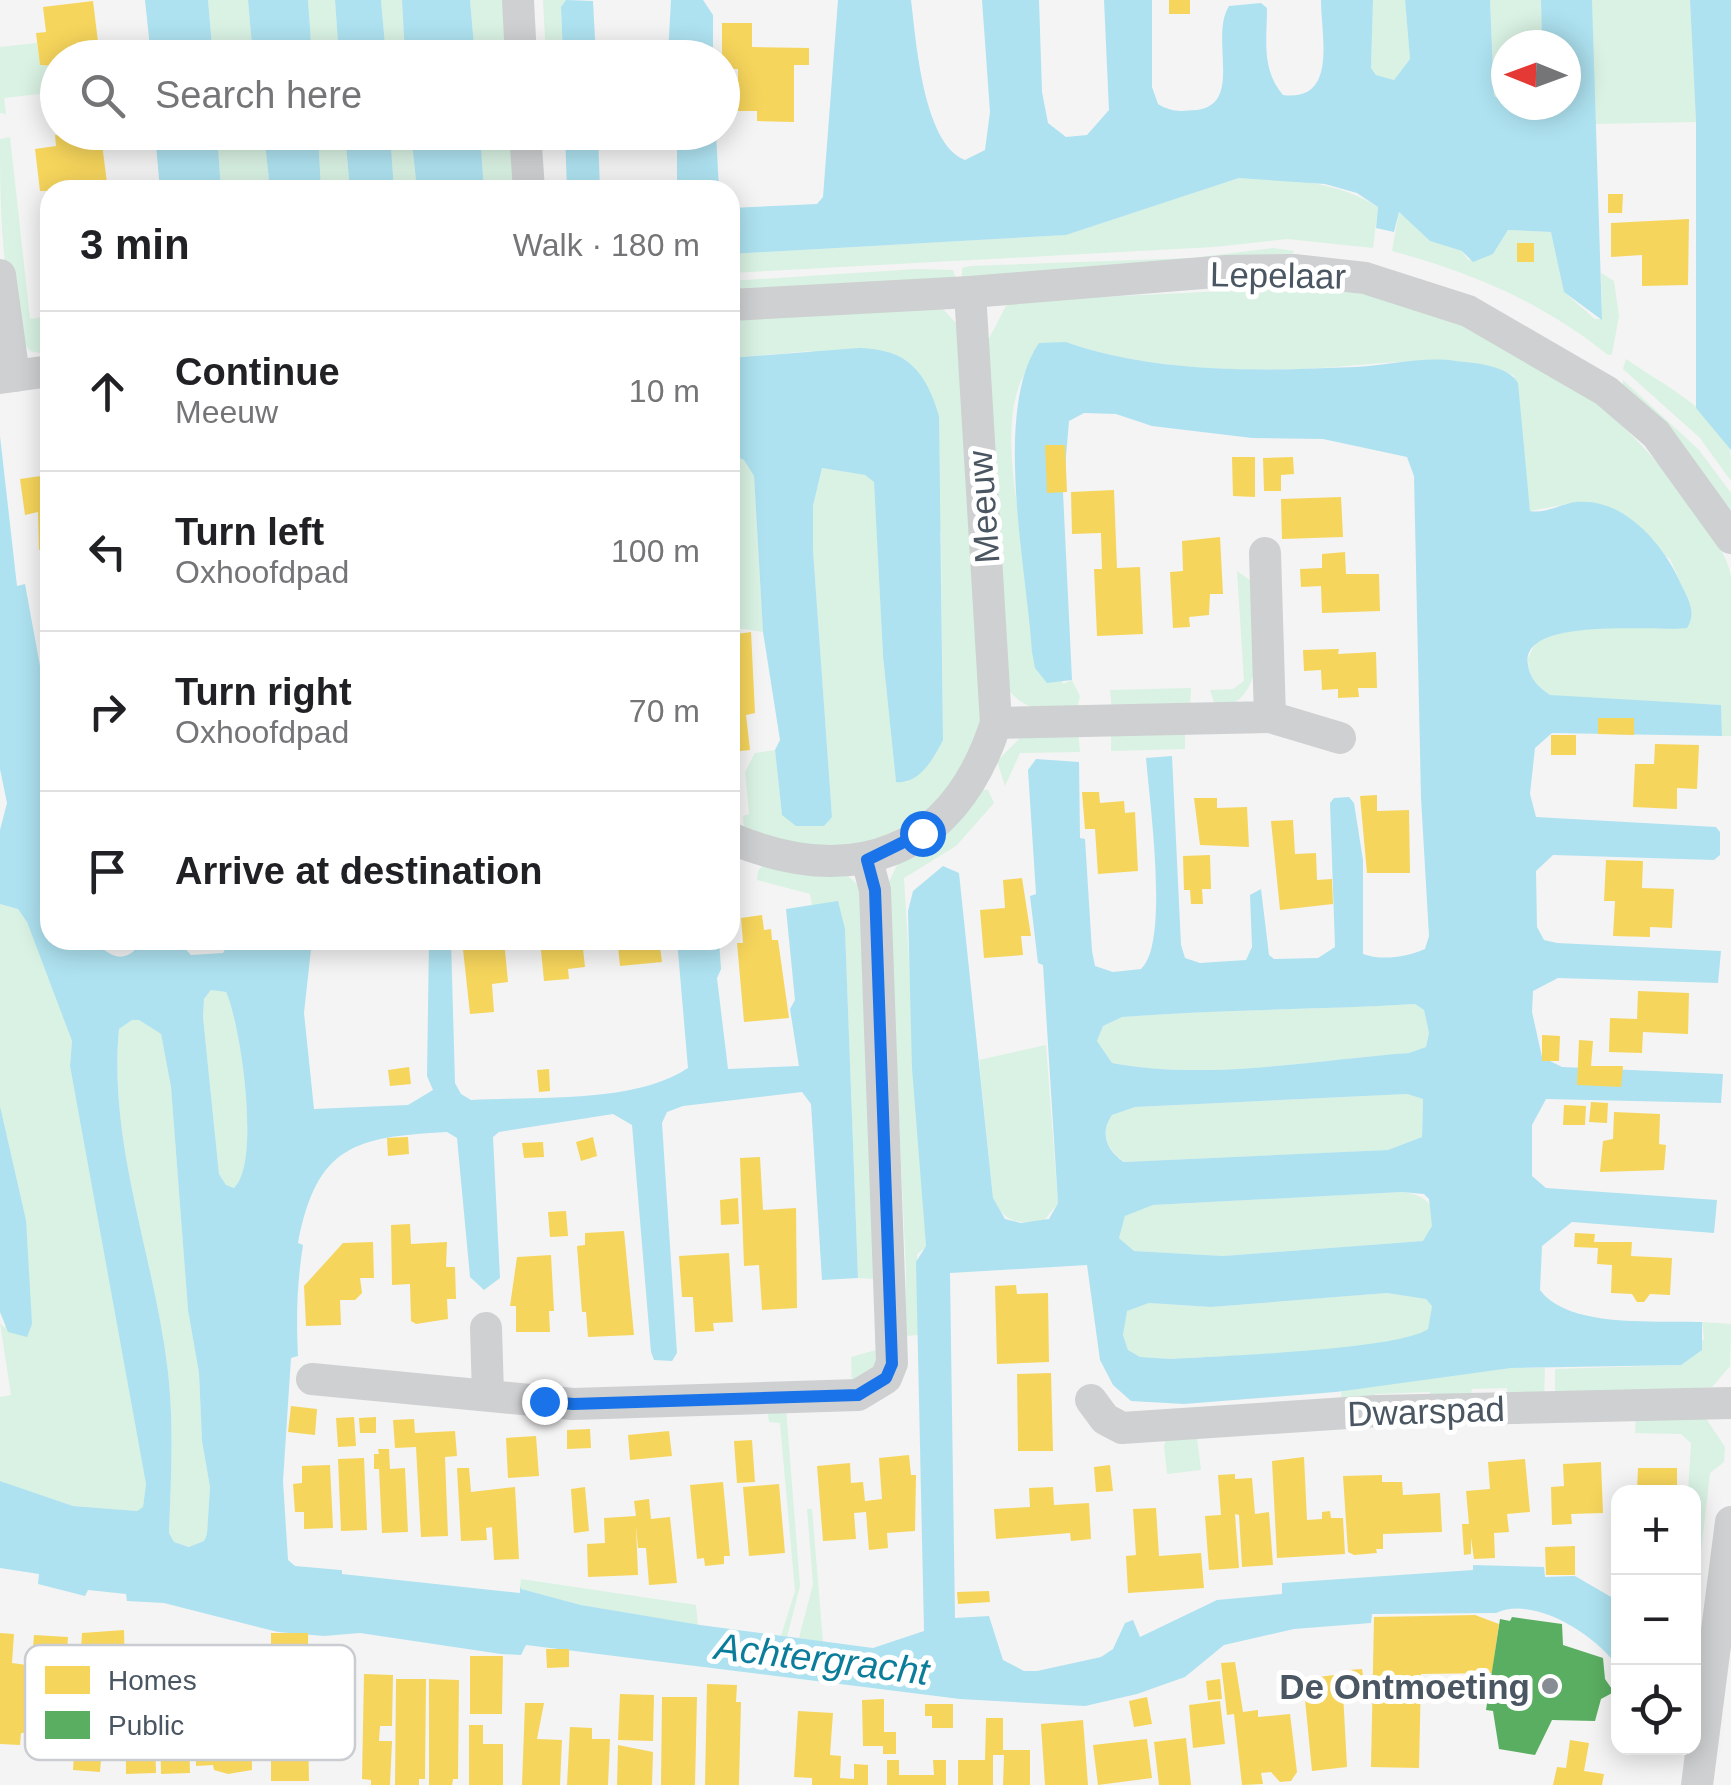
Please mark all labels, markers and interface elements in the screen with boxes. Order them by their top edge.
north arrow [1491,30,1581,120]
search box [40,40,740,150]
icon: search [75,68,130,123]
text: Search here [155,74,362,116]
text: 3 min [80,221,190,268]
text: Walk · 180 m [513,227,700,263]
street label: Lepelaar [1210,254,1347,296]
text: Continue [175,351,340,393]
icon: ahead [80,364,135,419]
text: 10 m [629,373,700,409]
text: Meeuw [175,394,278,430]
street label: Meeuw [960,449,1006,565]
text: Turn left [175,511,324,553]
icon: left [80,524,135,579]
text: 100 m [611,533,700,569]
text: Oxhoofdpad [175,554,349,590]
text: Turn right [175,671,352,713]
icon: right [80,684,135,739]
text: 70 m [629,693,700,729]
text: Oxhoofdpad [175,714,349,750]
route start [900,811,946,857]
icon: arrive [80,844,135,899]
text: Arrive at destination [175,850,542,892]
route end [522,1379,568,1425]
street label: Dwarspad [1347,1389,1505,1433]
map controls [1611,1485,1701,1755]
button: + [1611,1485,1701,1575]
button: − [1611,1575,1701,1665]
water label: Achtergracht [711,1625,933,1693]
legend [25,1645,355,1760]
text: Homes [108,1665,197,1696]
button: locate [1611,1665,1701,1755]
place label: De Ontmoeting [1279,1667,1530,1706]
marker: De Ontmoeting [1539,1675,1561,1697]
text: Public [108,1710,184,1741]

